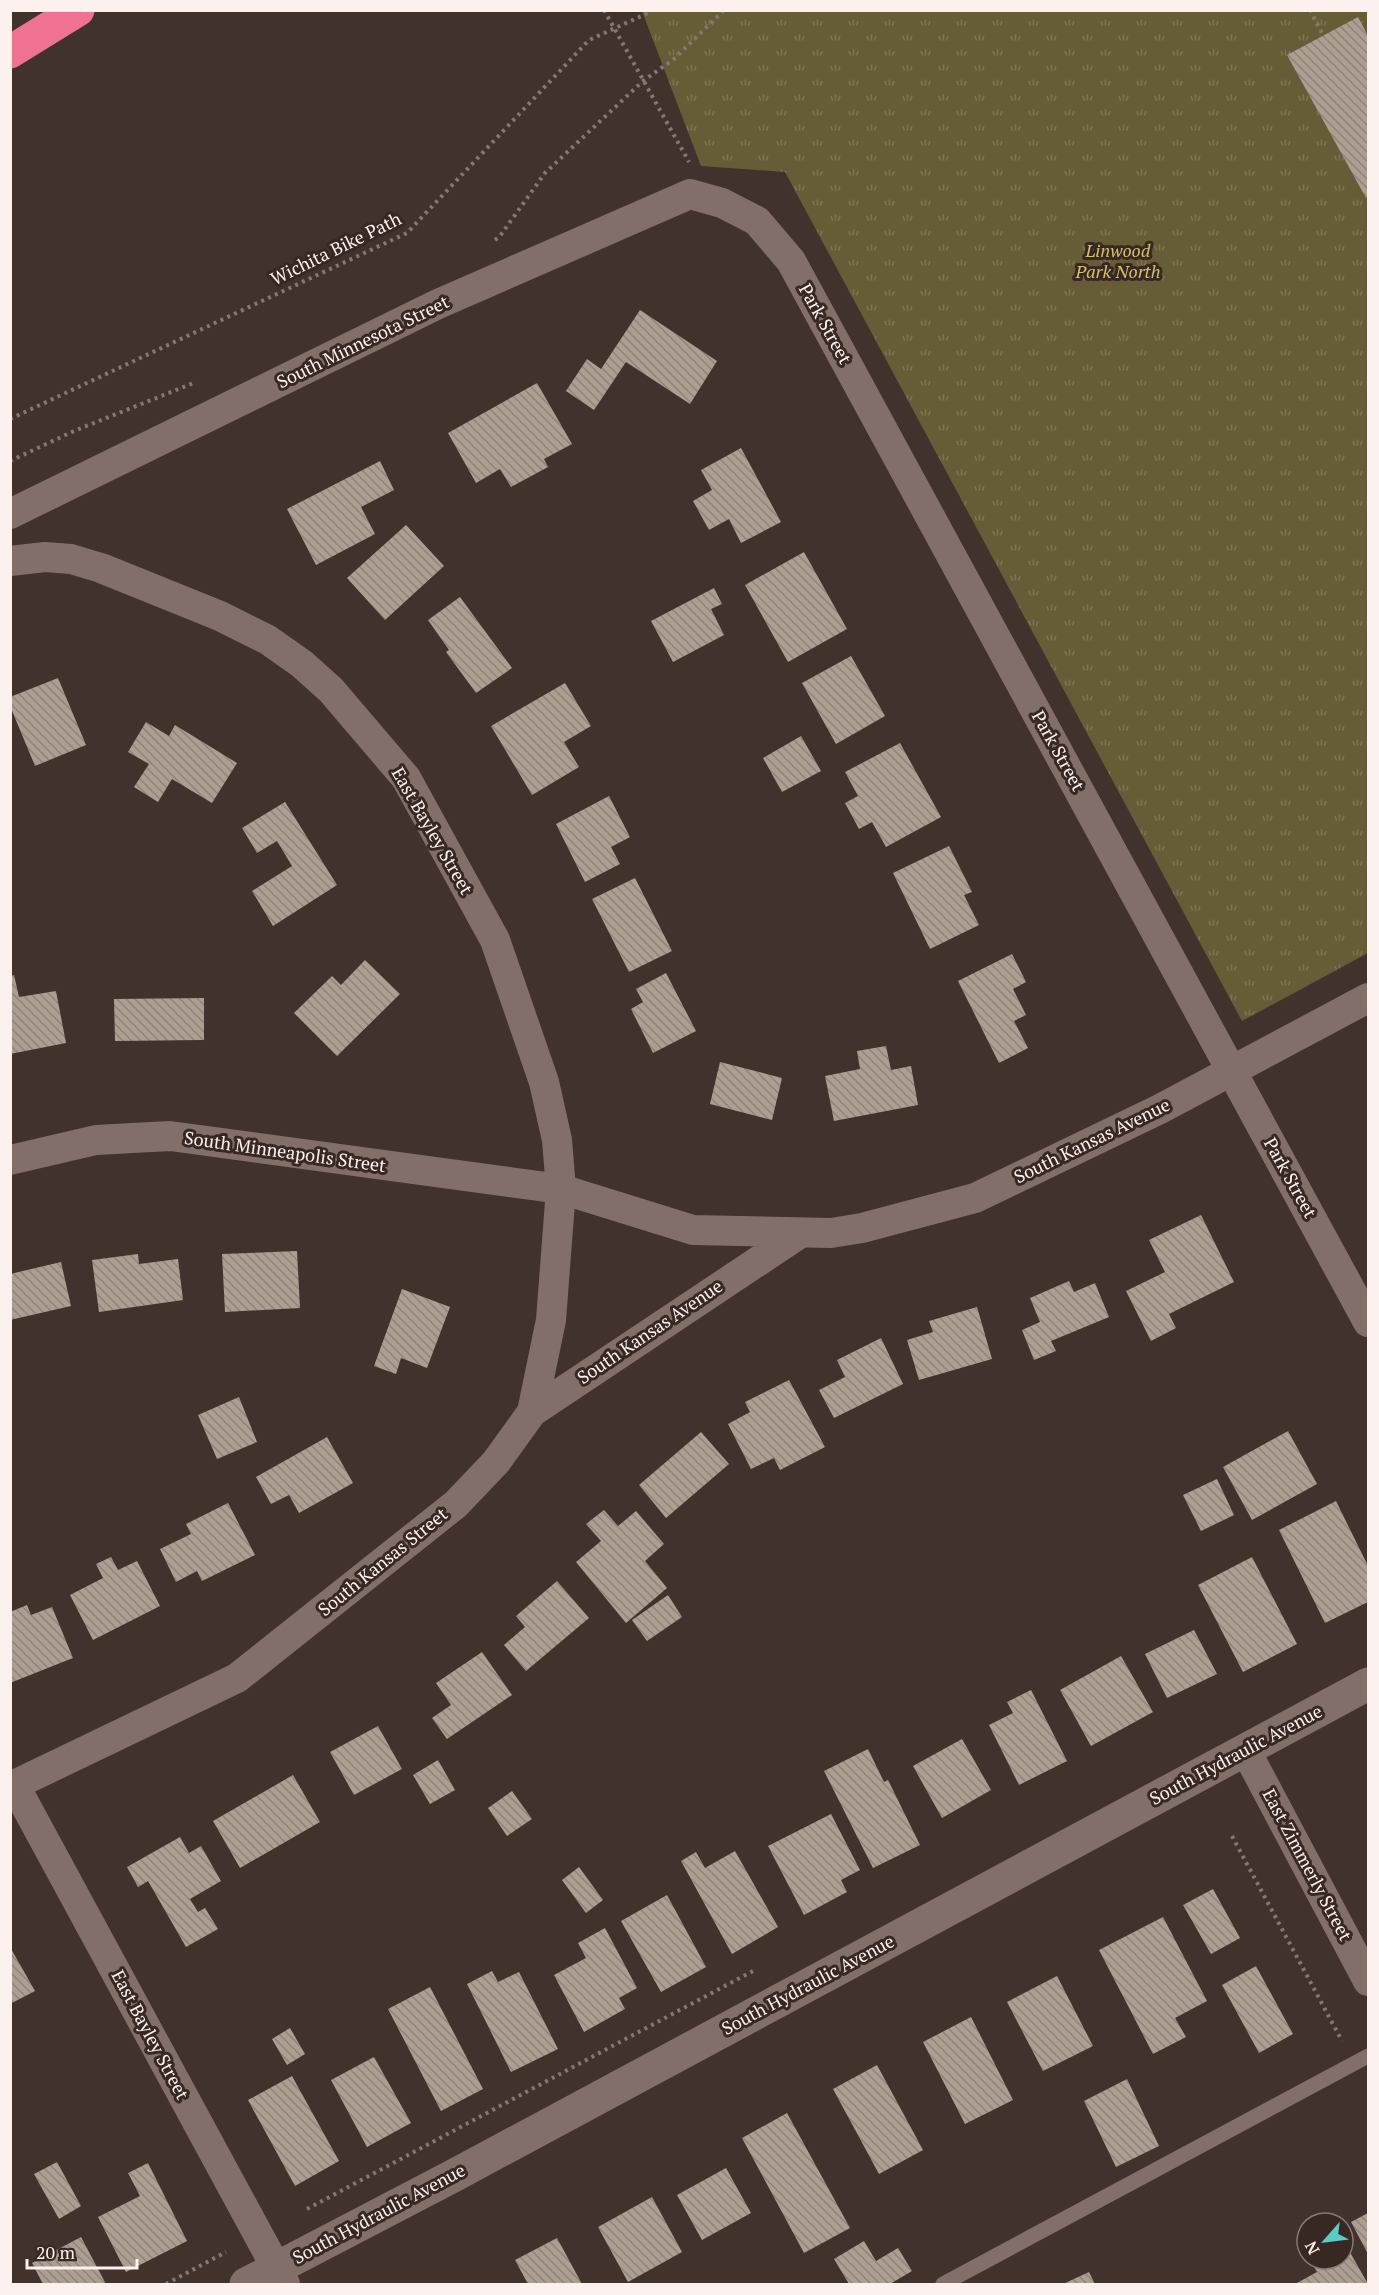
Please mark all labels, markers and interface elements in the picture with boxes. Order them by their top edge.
street label: Wichita Bike Path [266,206,405,290]
park label: Linwood Park North [1075,238,1160,283]
street label: Park Street [794,279,858,368]
street label: South Minnesota Street [272,289,453,393]
street label: Park Street [1027,706,1091,795]
street label: East Bayley Street [387,762,479,899]
street label: South Kansas Avenue [1010,1092,1173,1188]
street label: South Minneapolis Street [183,1125,388,1177]
street label: Park Street [1259,1133,1323,1222]
street label: South Kansas Avenue [572,1274,727,1389]
street label: South Kansas Street [313,1501,452,1621]
street label: South Hydraulic Avenue [1145,1698,1326,1810]
street label: East Zimmerly Street [1258,1784,1358,1945]
street label: South Hydraulic Avenue [717,1928,898,2040]
street label: East Bayley Street [107,1966,195,2104]
street label: South Hydraulic Avenue [288,2157,469,2269]
north arrow [1295,2211,1355,2271]
scale bar [27,2232,136,2270]
text: N [1299,2238,1324,2259]
text: 20 m [36,2240,76,2264]

